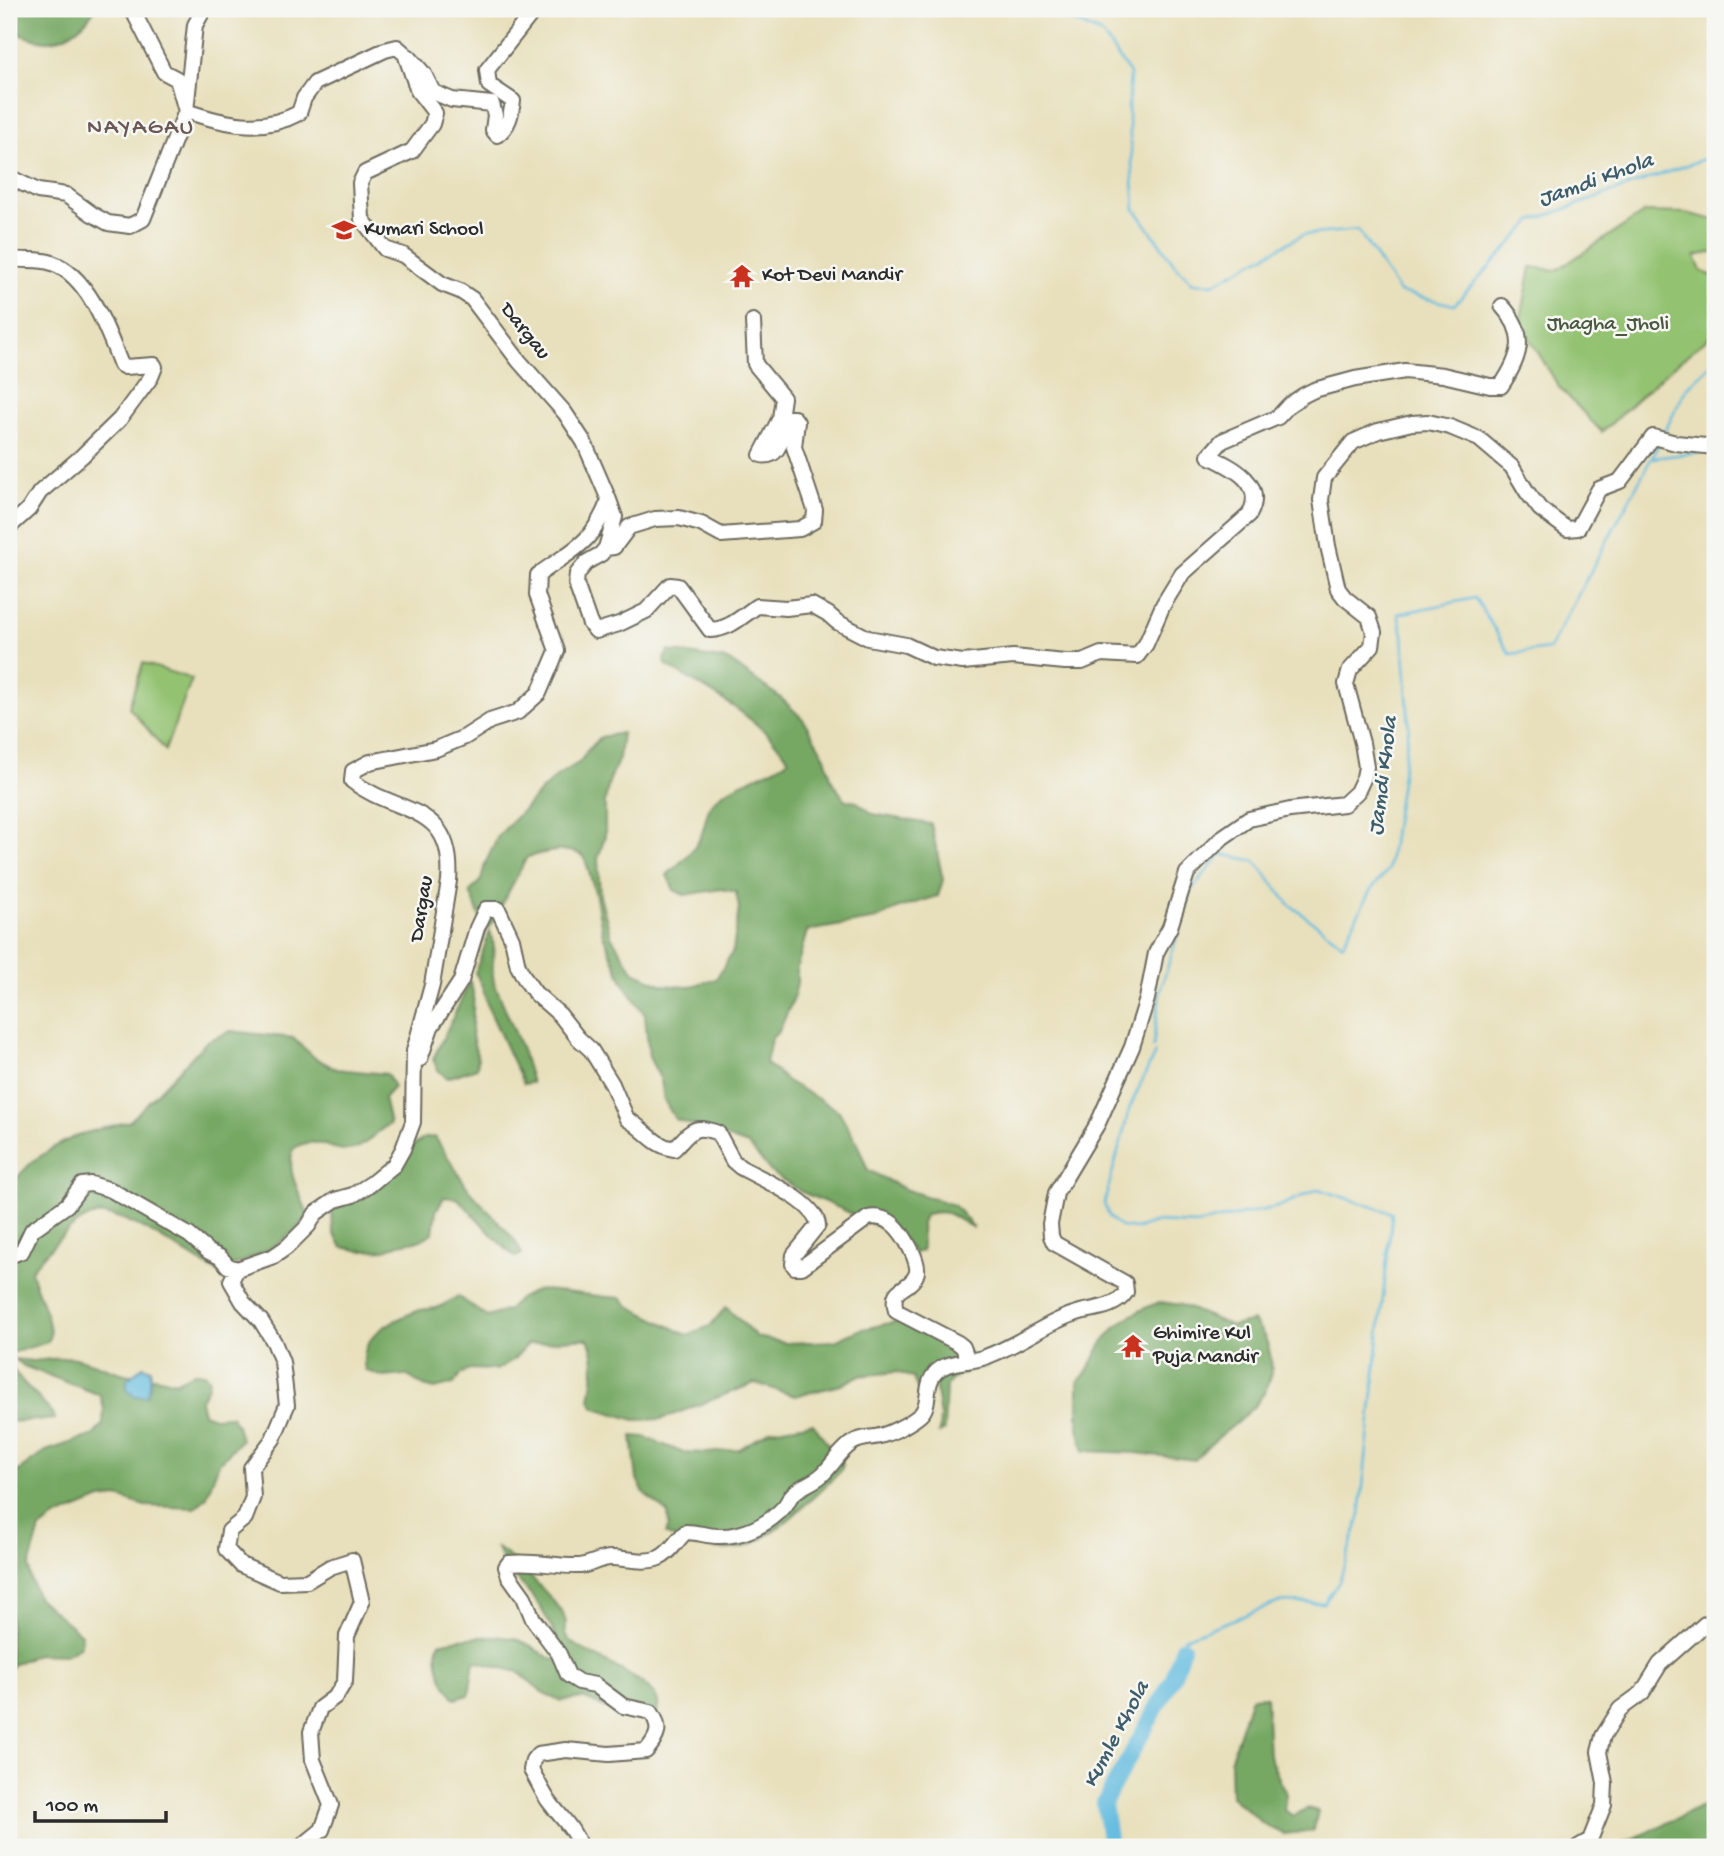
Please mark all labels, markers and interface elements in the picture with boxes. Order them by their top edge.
district label: NAYAGAU [87,115,195,142]
water label: Jamdi Khola [1535,147,1658,214]
school or university icon: Kumari School [330,216,358,244]
place label: Kumari School [364,218,484,243]
temple icon: Kot Devi Mandir [728,262,756,290]
place label: Kot Devi Mandir [762,264,903,289]
street label: Dargau [492,297,555,366]
park label: Jhagha_Jholi [1547,313,1669,338]
water label: Jamdi Khola [1363,714,1405,837]
street label: Dargau [405,874,441,946]
place label: Ghimire Kul Puja Mandir [1152,1322,1259,1371]
temple icon: Ghimire Kul Puja Mandir [1119,1332,1147,1360]
water label: Kumle Khola [1078,1676,1157,1793]
scale bar [35,1779,166,1823]
text: 100 m [45,1795,98,1820]

